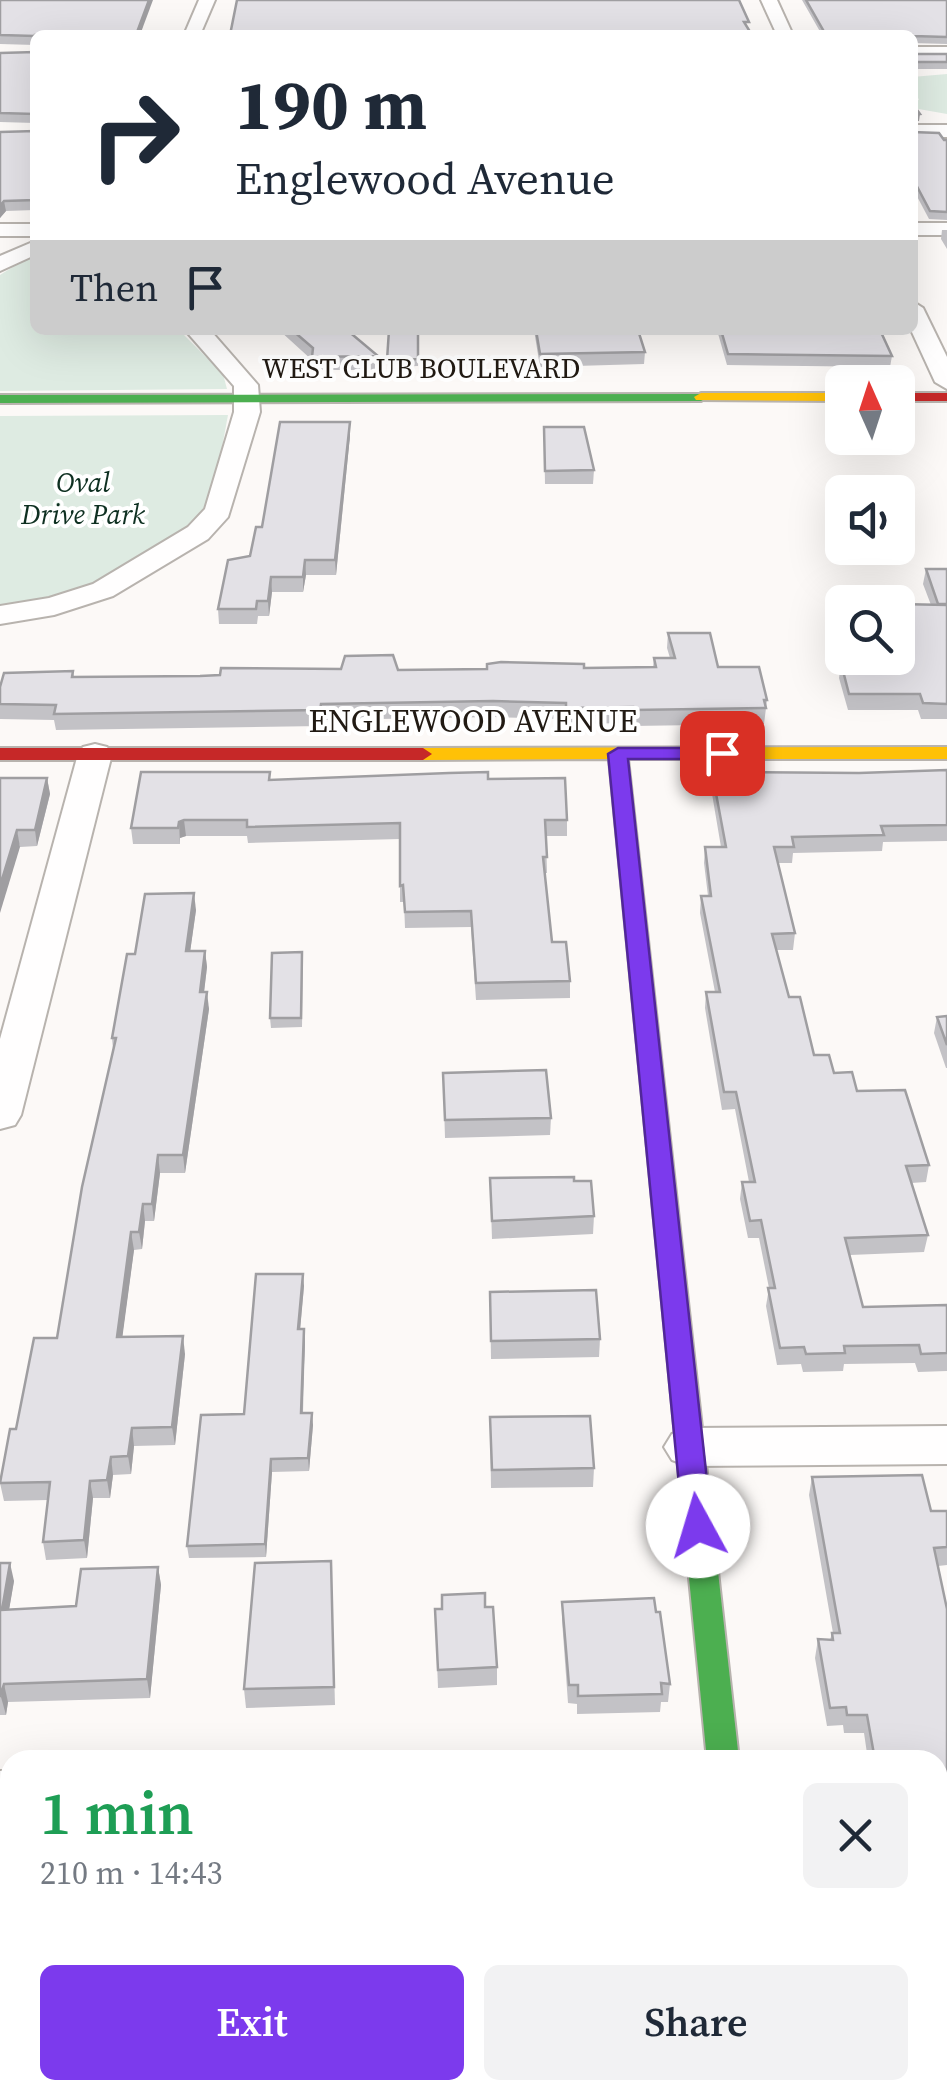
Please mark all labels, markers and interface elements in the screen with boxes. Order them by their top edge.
text: 190 m [235,56,427,152]
icon: right [70,70,200,200]
text: Englewood Avenue [235,147,615,209]
icon: arrive [178,260,233,315]
text: Then [70,262,158,314]
street label: WEST CLUB BOULEVARD [262,349,580,387]
north arrow [825,365,915,455]
map controls [825,365,915,675]
park label: Oval Drive Park [20,463,146,533]
button: sound [825,475,915,565]
button: search [825,585,915,675]
street label: ENGLEWOOD AVENUE [309,699,637,743]
pin [680,711,765,796]
icon: arrive [695,726,750,781]
position arrow [646,1474,750,1578]
text: 1 min [40,1772,194,1854]
button: close [803,1783,908,1888]
text: 210 m · 14:43 [40,1851,222,1895]
button: Exit [40,1965,464,2080]
button: Share [484,1965,908,2080]

